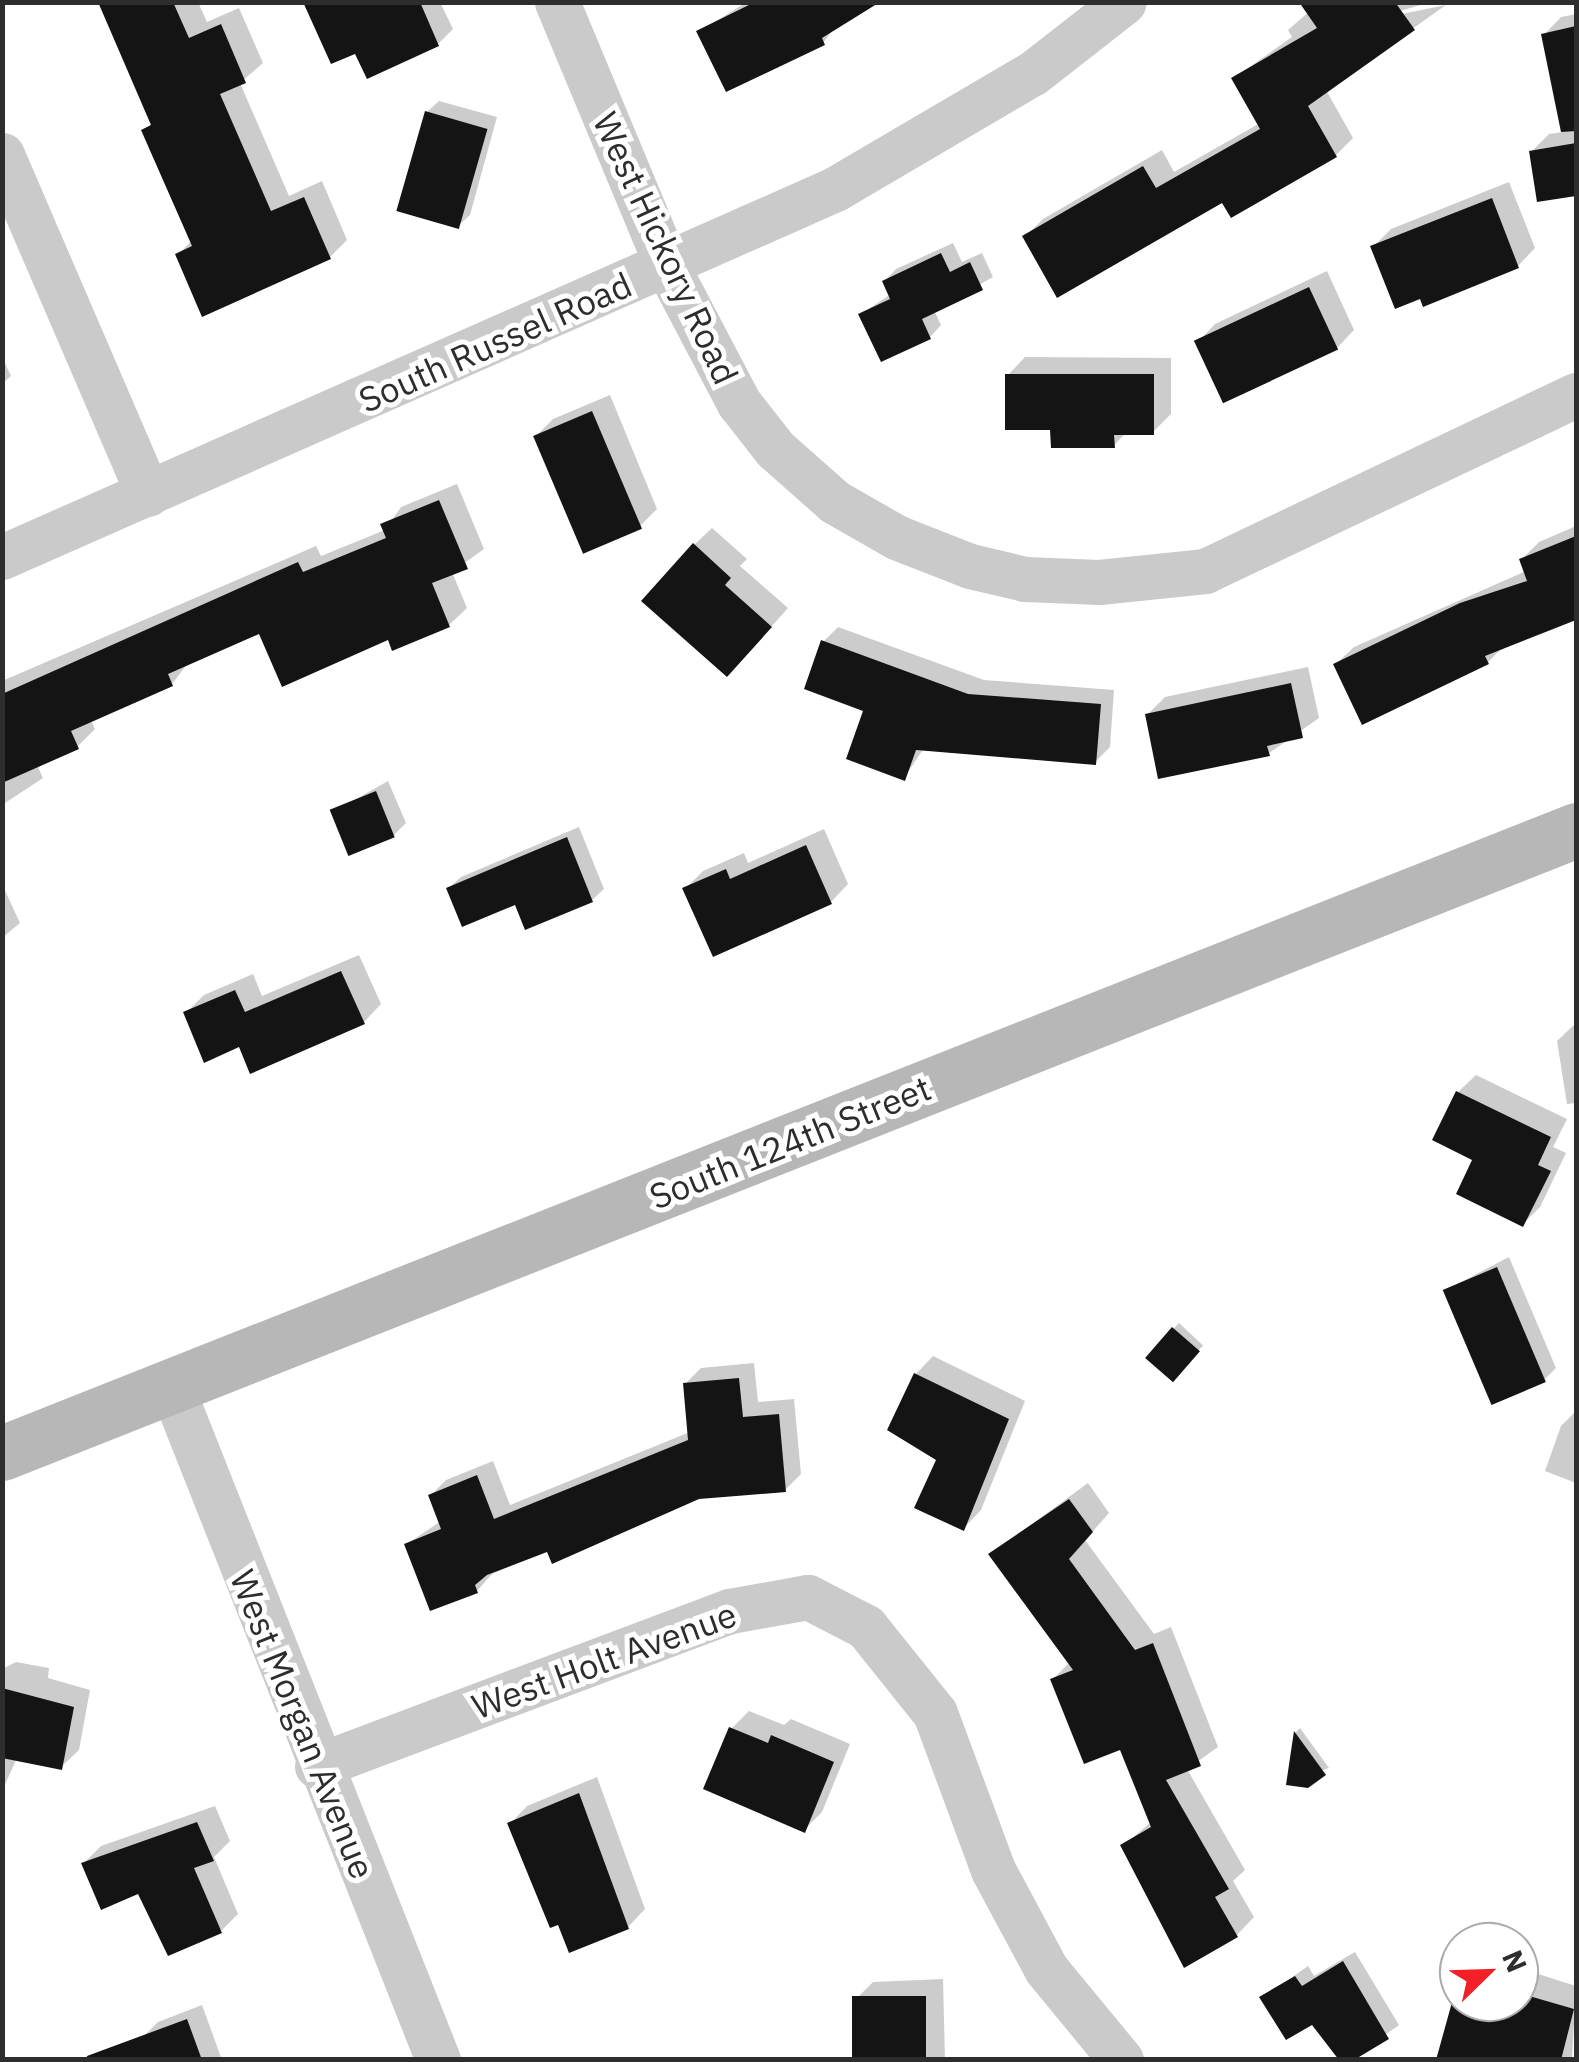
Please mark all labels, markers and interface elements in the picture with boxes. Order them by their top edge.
street label: West Hickory Road [585,105,747,391]
street label: South Russel Road [352,263,638,421]
street label: South 124th Street [643,1066,937,1218]
street label: West Morgan Avenue [222,1563,384,1885]
street label: West Holt Avenue [466,1593,742,1727]
north arrow [1439,1922,1539,2022]
text: N [1494,1944,1536,1977]

